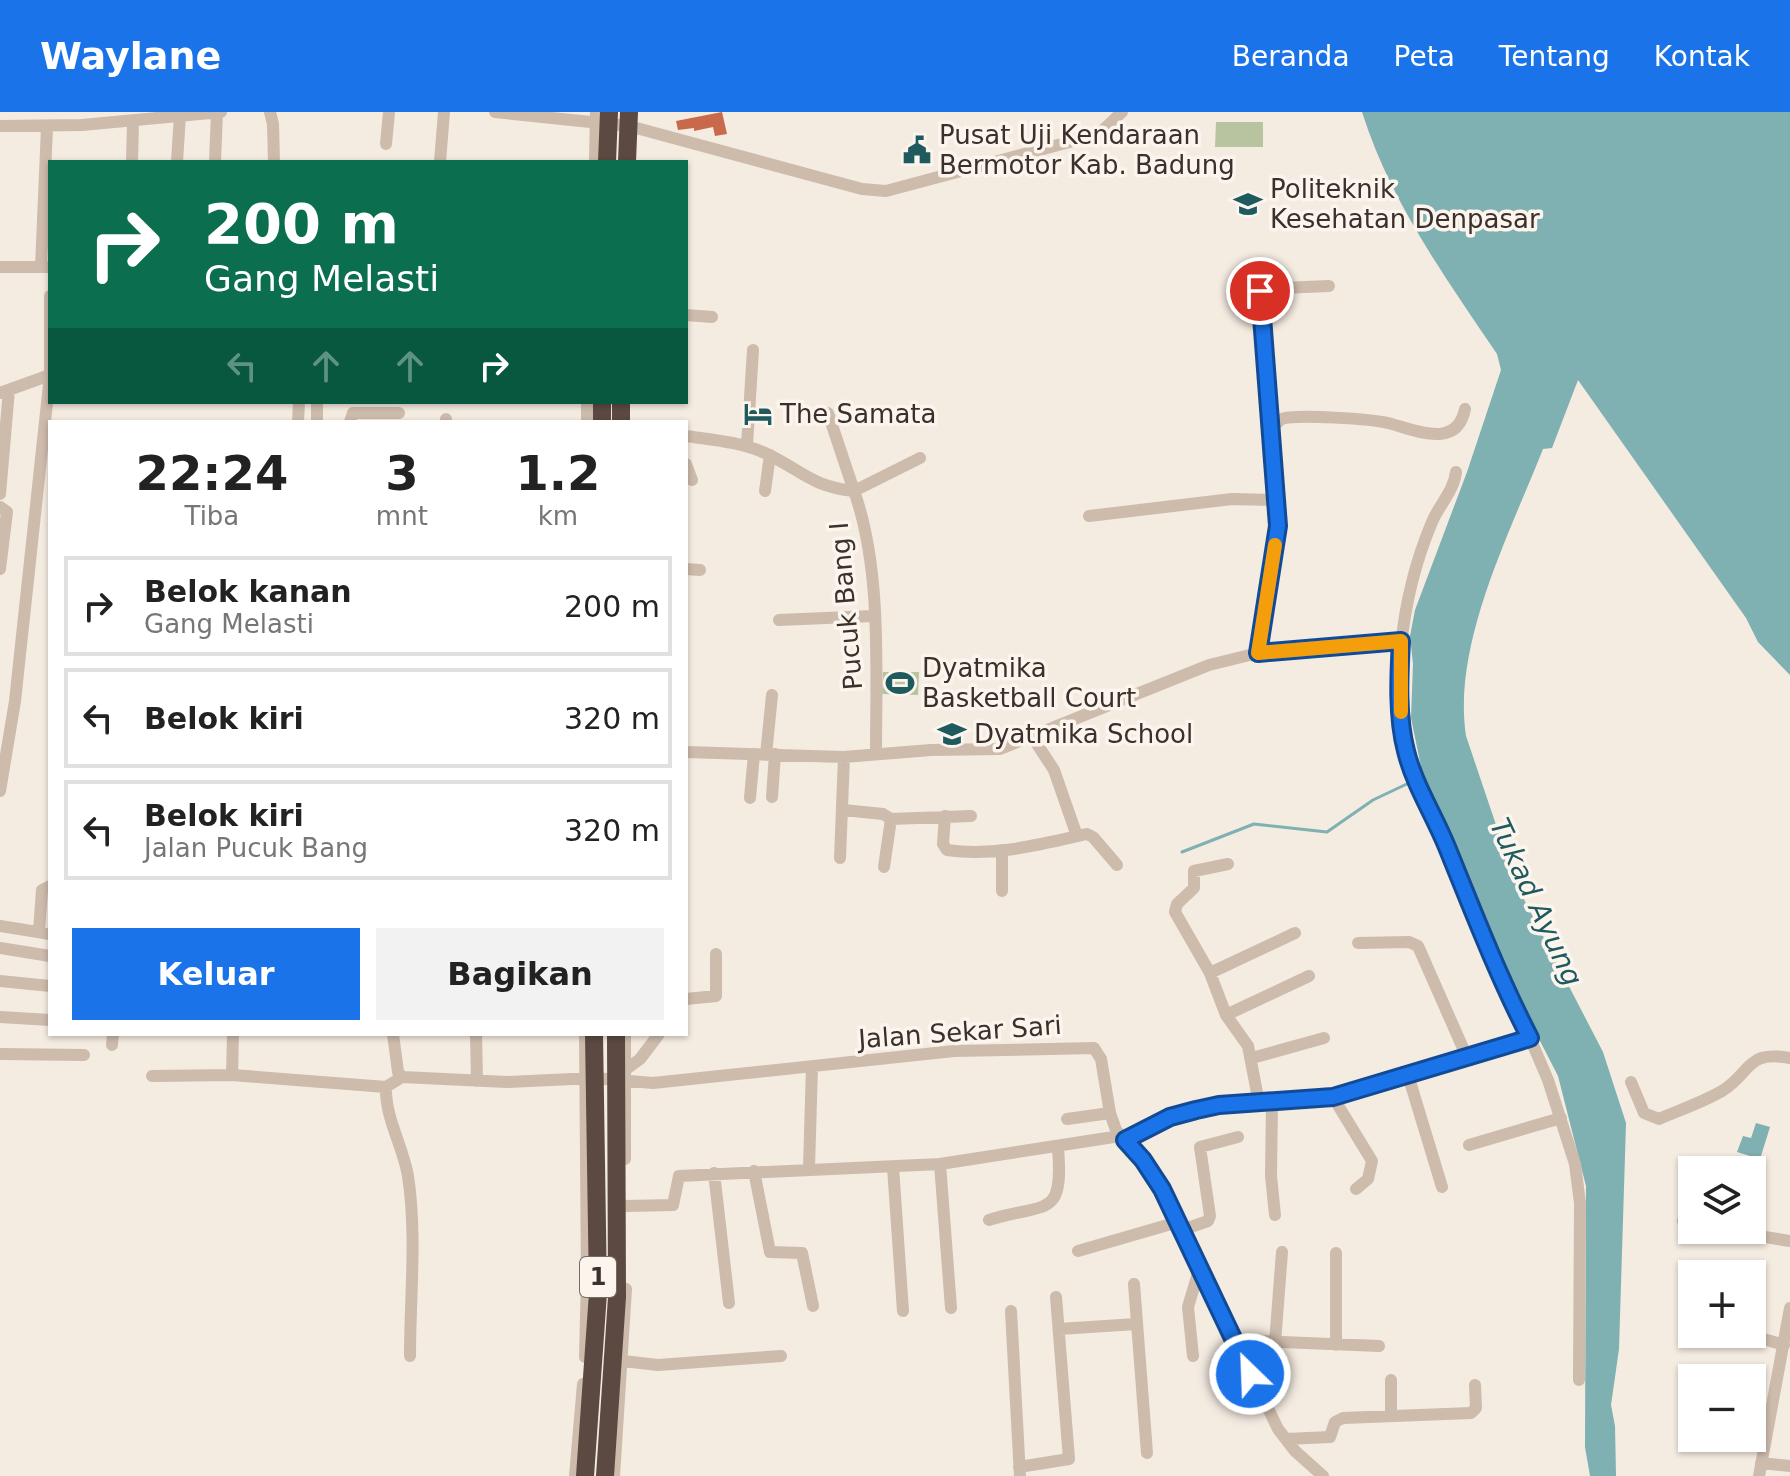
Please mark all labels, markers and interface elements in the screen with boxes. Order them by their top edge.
text: Waylane [40,34,221,78]
text: Beranda [1232,40,1350,73]
text: Peta [1394,40,1455,73]
text: Tentang [1499,40,1610,73]
text: Kontak [1654,40,1750,73]
place label: Pusat Uji Kendaraan Bermotor Kab. Badung [939,120,1235,180]
public building icon: Pusat Uji Kendaraan Bermotor Kab. Badung [902,135,932,165]
place label: Politeknik Kesehatan Denpasar [1270,174,1540,234]
school or university icon: Politeknik Kesehatan Denpasar [1233,189,1263,219]
text: 200 m [204,191,399,256]
icon: right [72,192,176,296]
pin [1226,257,1294,325]
text: Gang Melasti [204,258,439,299]
icon: arrive [1238,269,1282,313]
icon: left [220,344,264,388]
icon: ahead [304,344,348,388]
icon: ahead [388,344,432,388]
icon: right [472,344,516,388]
hotel icon: The Samata [743,399,773,429]
place label: The Samata [779,399,936,429]
text: 22:24 [136,445,288,501]
text: 3 [385,445,419,501]
text: 1.2 [515,445,600,501]
text: Tiba [185,501,239,531]
text: mnt [376,501,428,531]
text: km [538,501,578,531]
street label: Pucuk Bang I [824,521,868,691]
text: Belok kanan [144,574,352,609]
icon: right [76,584,120,628]
text: 200 m [564,589,660,624]
text: Gang Melasti [144,609,314,639]
place label: Dyatmika Basketball Court [922,653,1136,713]
sports icon: Dyatmika Basketball Court [885,668,915,698]
icon: left [76,696,120,740]
text: Belok kiri [144,701,304,736]
text: 320 m [564,701,660,736]
school or university icon: Dyatmika School [937,719,967,749]
place label: Dyatmika School [974,719,1193,749]
text: Belok kiri [144,798,304,833]
icon: left [76,808,120,852]
text: 320 m [564,813,660,848]
water label: Tukad Ayung [1483,813,1589,991]
text: Jalan Pucuk Bang [144,833,368,863]
button: Keluar [72,928,360,1020]
button: Bagikan [376,928,664,1020]
street label: Jalan Sekar Sari [855,1010,1063,1054]
map controls [1678,1156,1766,1452]
button: layers [1678,1156,1766,1244]
road number: 1 [580,1257,616,1297]
button: + [1678,1260,1766,1348]
position arrow [1208,1332,1292,1416]
button: − [1678,1364,1766,1452]

